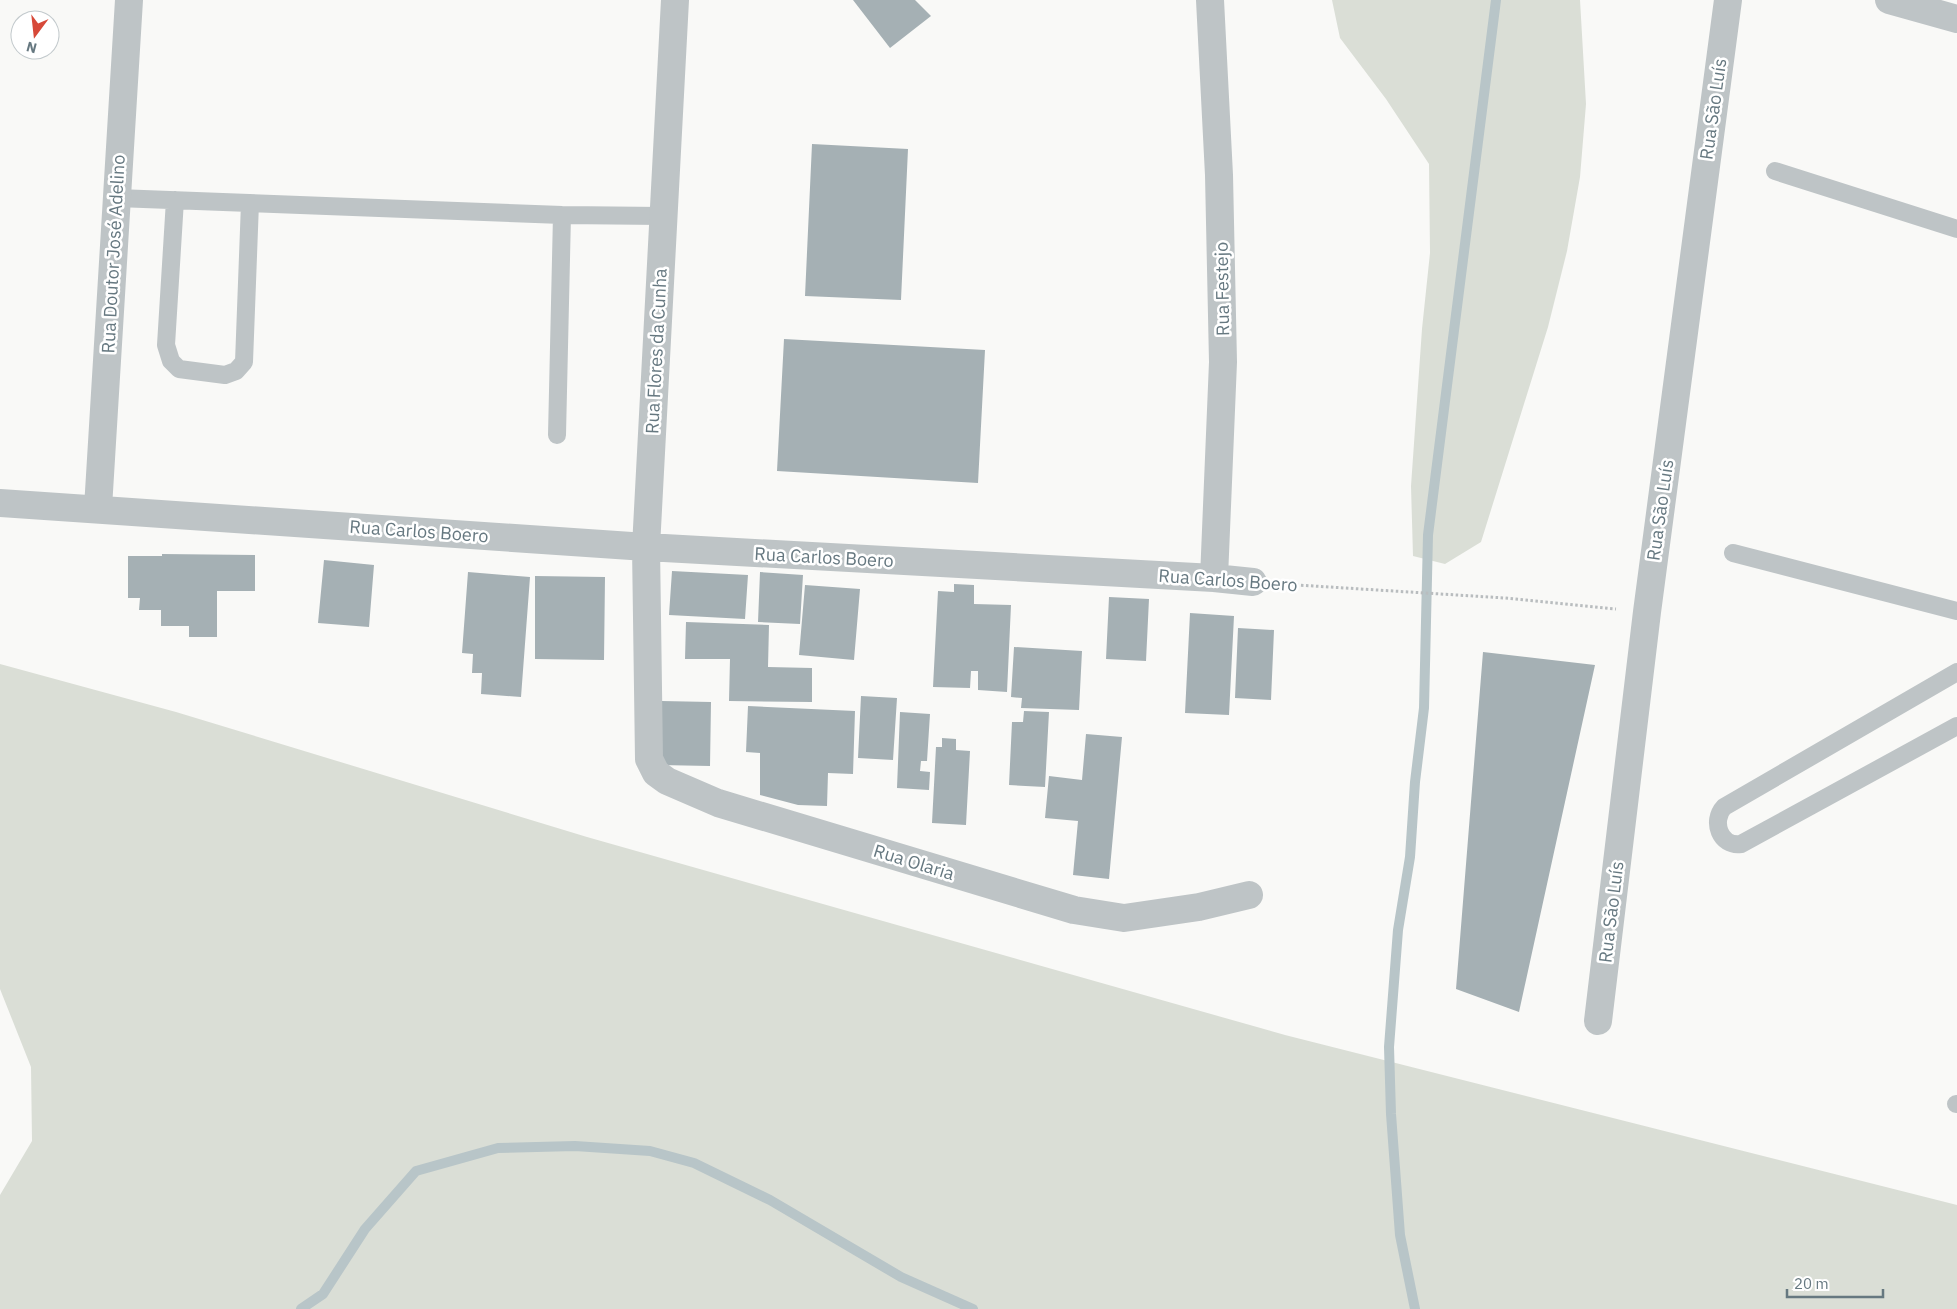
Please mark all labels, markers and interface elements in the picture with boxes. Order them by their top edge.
north arrow [10,10,60,60]
text: N [24,38,39,58]
street label: Rua São Luís [1694,57,1732,161]
street label: Rua Doutor José Adelino [96,154,130,354]
street label: Rua Festejo [1210,242,1234,336]
street label: Rua Flores da Cunha [640,267,672,434]
street label: Rua São Luís [1641,458,1679,562]
street label: Rua Carlos Boero [349,515,489,547]
street label: Rua Carlos Boero [754,542,894,572]
street label: Rua Carlos Boero [1158,564,1298,596]
street label: Rua Olaria [871,839,958,885]
street label: Rua São Luís [1593,860,1629,964]
scale bar [1787,1266,1883,1298]
text: 20 m [1794,1274,1829,1293]

